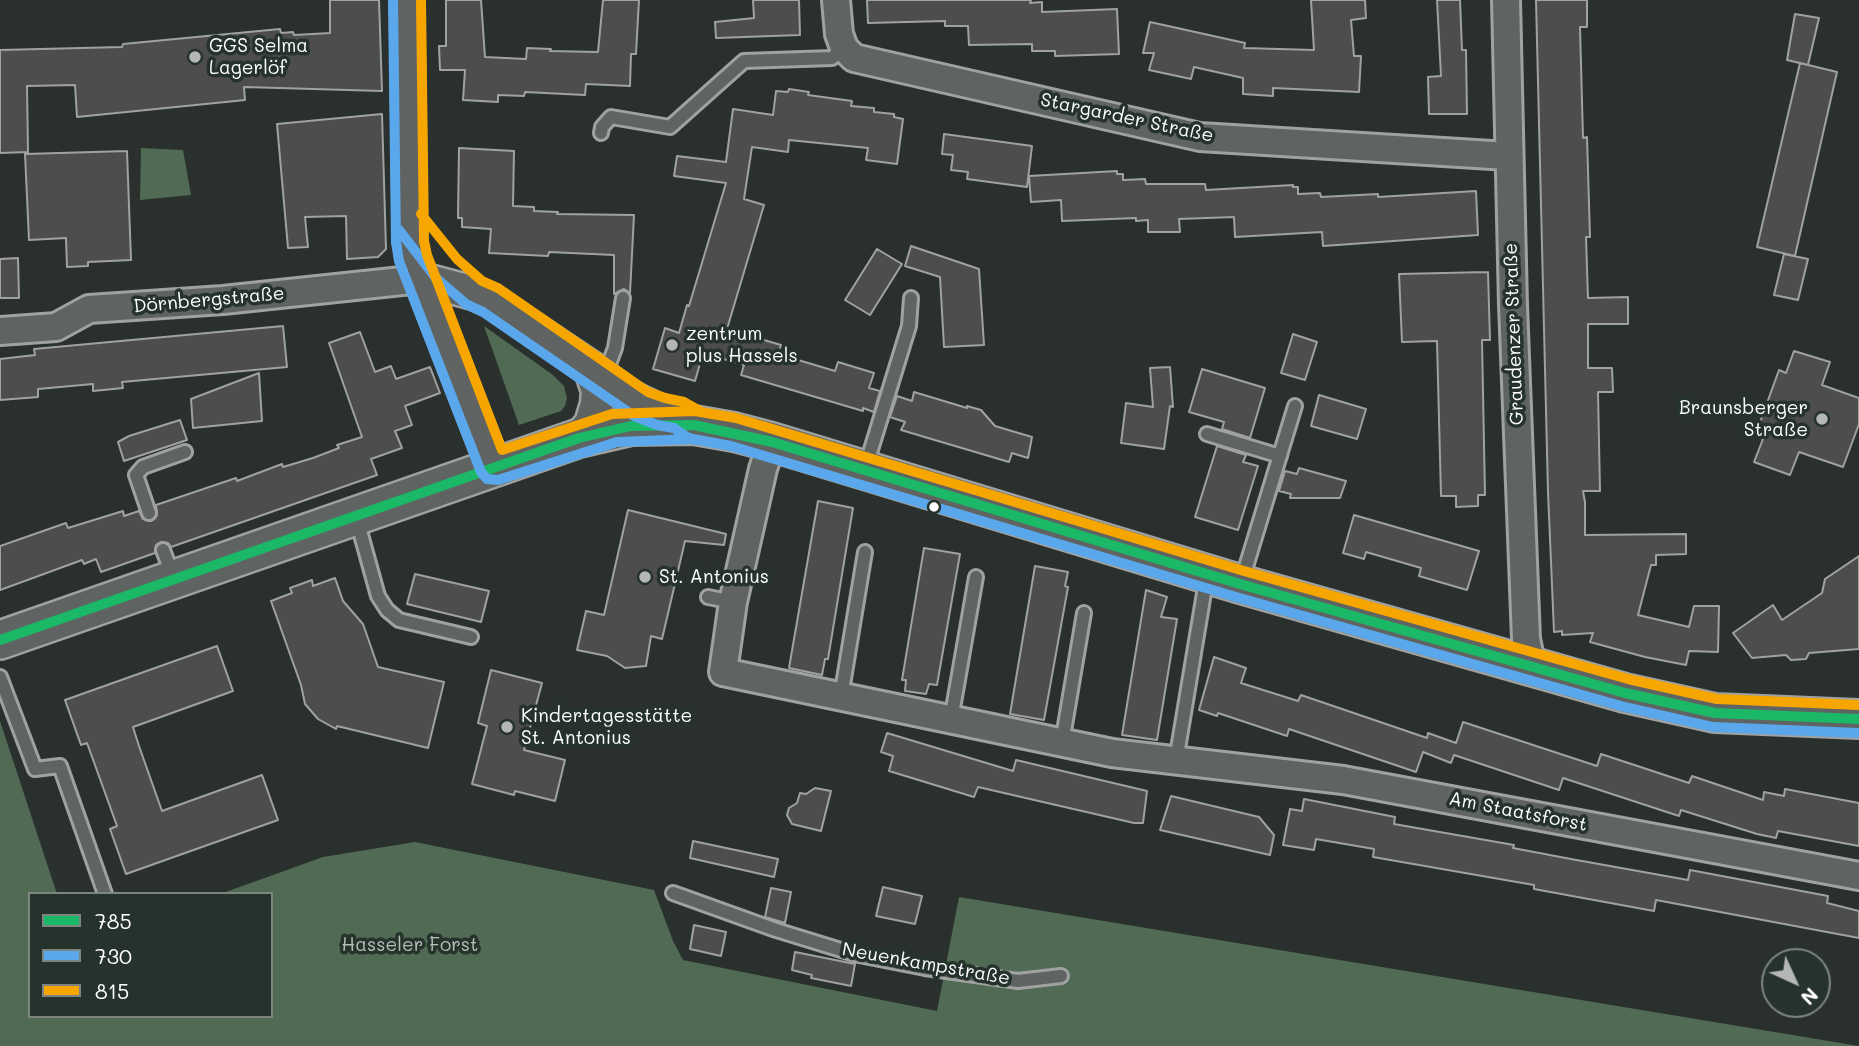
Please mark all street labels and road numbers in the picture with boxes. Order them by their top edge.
street label: Stargarder Straße [1038,89,1216,147]
street label: Graudenzer Straße [1499,242,1529,426]
street label: Dörnbergstraße [133,282,285,318]
street label: Am Staatsforst [1447,787,1589,837]
street label: Neuenkampstraße [840,938,1012,990]

